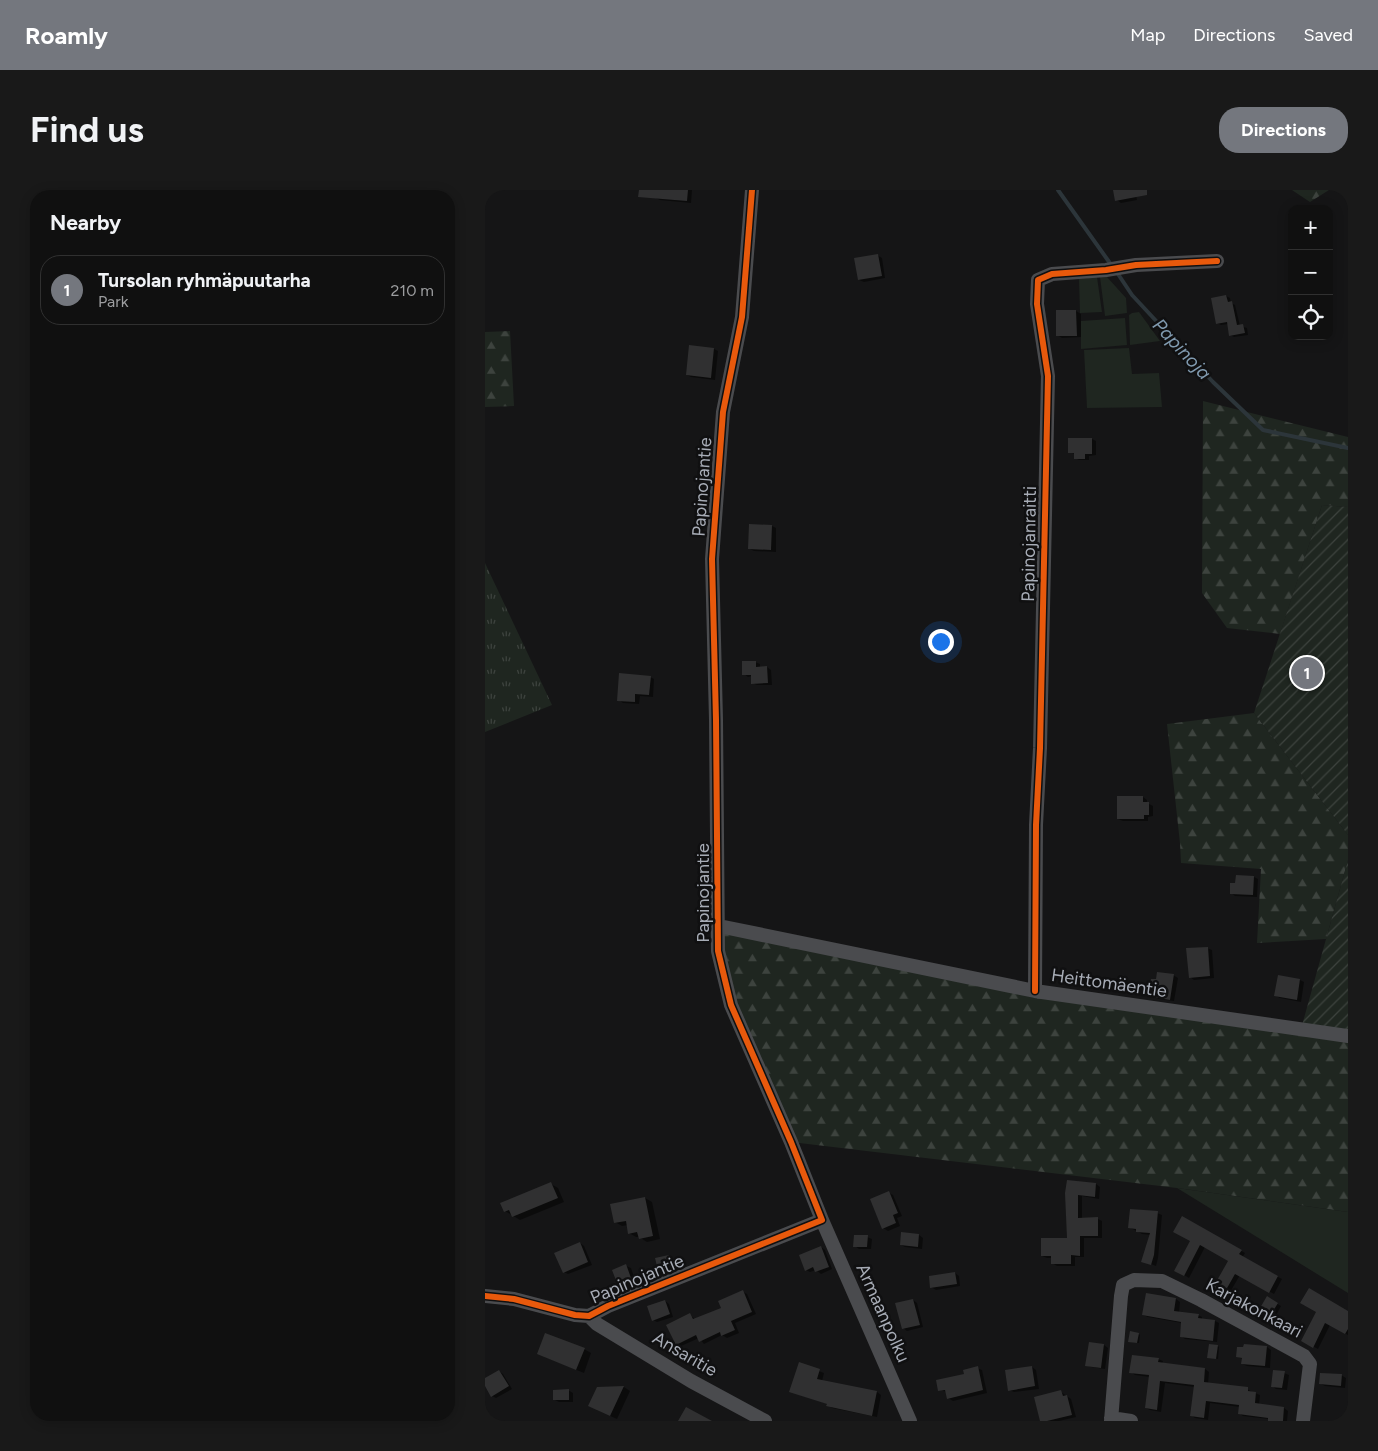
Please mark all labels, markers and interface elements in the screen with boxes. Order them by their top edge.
text: Roamly [25,21,108,50]
text: Map [1130,24,1165,46]
text: Directions [1193,24,1275,46]
text: Saved [1303,24,1353,46]
button: Directions [1219,107,1348,153]
text: Find us [30,109,144,151]
map controls [1288,205,1333,340]
button: + [1288,205,1333,250]
text: Nearby [50,210,121,235]
button: − [1288,250,1333,295]
text: Tursolan ryhmäpuutarha [98,269,311,292]
text: 1 [64,281,70,300]
text: 210 m [391,281,434,300]
text: Park [98,292,128,311]
button: locate [1288,295,1333,340]
water label: Papinoja [1148,314,1216,384]
street label: Papinojantie [688,436,716,537]
street label: Papinojanraitti [1017,486,1041,602]
your location [928,629,954,655]
pin: 1 [1291,654,1323,692]
street label: Papinojantie [692,843,714,943]
street label: Heittomäentie [1050,964,1168,1002]
street label: Papinojantie [587,1249,687,1309]
street label: Armaanpolku [851,1260,915,1366]
street label: Karjakonkaari [1202,1273,1306,1343]
street label: Ansaritie [649,1327,721,1381]

